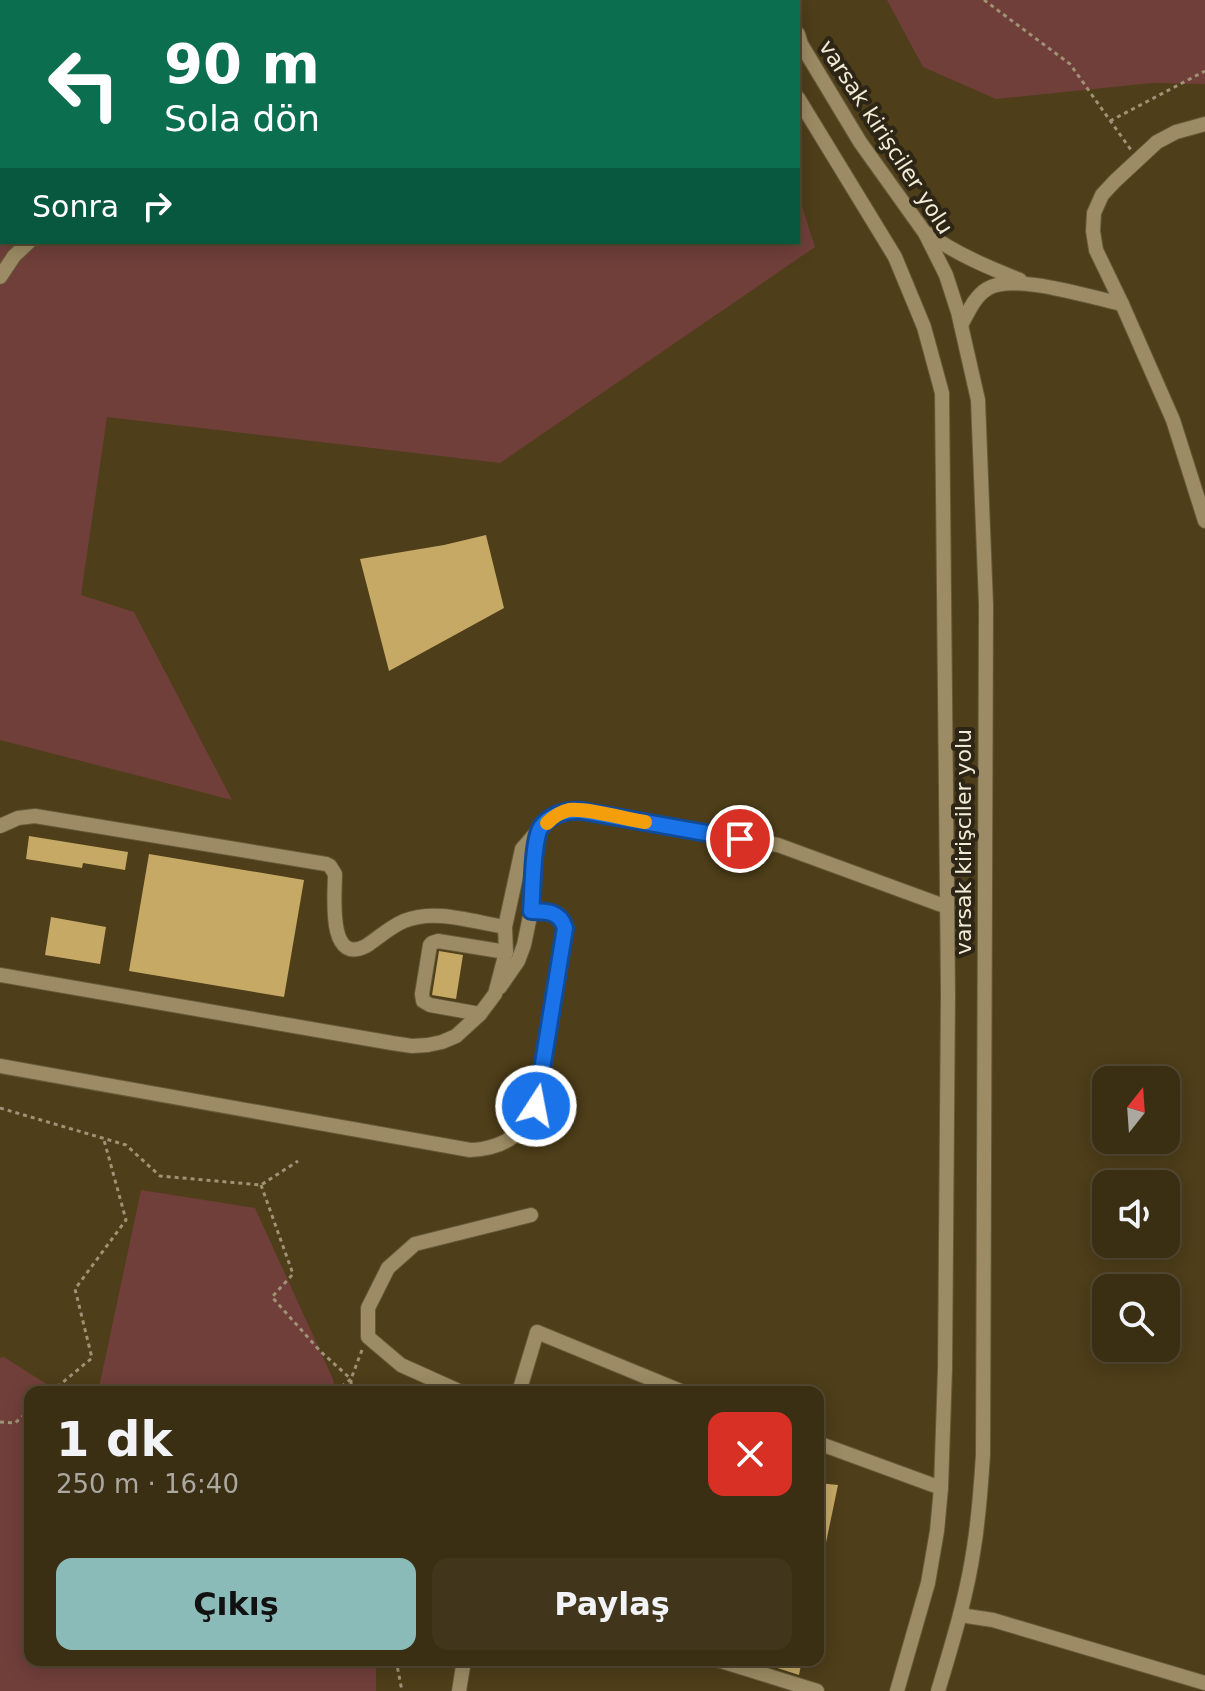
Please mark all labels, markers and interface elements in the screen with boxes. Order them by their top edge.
text: 90 m [164,31,320,96]
icon: left [32,32,136,136]
street label: varsak kirişciler yolu [814,35,958,239]
text: Sola dön [164,98,320,139]
icon: right [135,184,179,228]
text: Sonra [32,189,119,224]
street label: varsak kirişciler yolu [951,729,976,955]
pin [706,805,774,873]
icon: arrive [718,817,762,861]
position arrow [494,1064,578,1148]
north arrow [1092,1066,1180,1154]
map controls [1092,1066,1180,1362]
button: sound [1092,1170,1180,1258]
button: search [1092,1274,1180,1362]
text: 1 dk [56,1411,172,1467]
button: close [708,1412,792,1496]
text: 250 m · 16:40 [56,1469,239,1499]
button: Çıkış [56,1558,416,1650]
button: Paylaş [432,1558,792,1650]

